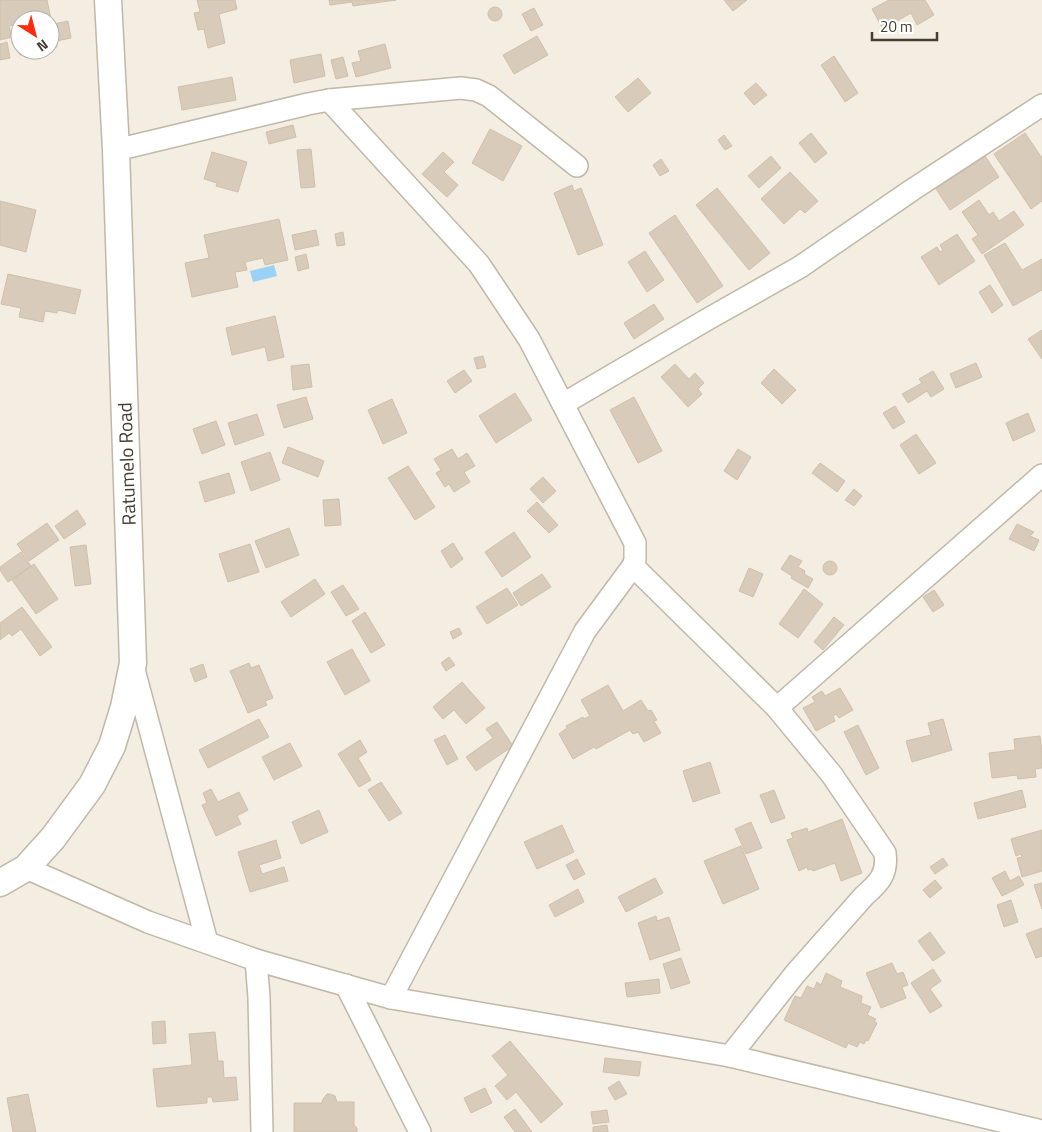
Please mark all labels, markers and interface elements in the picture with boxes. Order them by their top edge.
north arrow [10,10,60,60]
scale bar [872,10,937,42]
text: 20 m [880,15,913,38]
text: N [33,35,53,57]
street label: Ratumelo Road [109,402,143,526]

